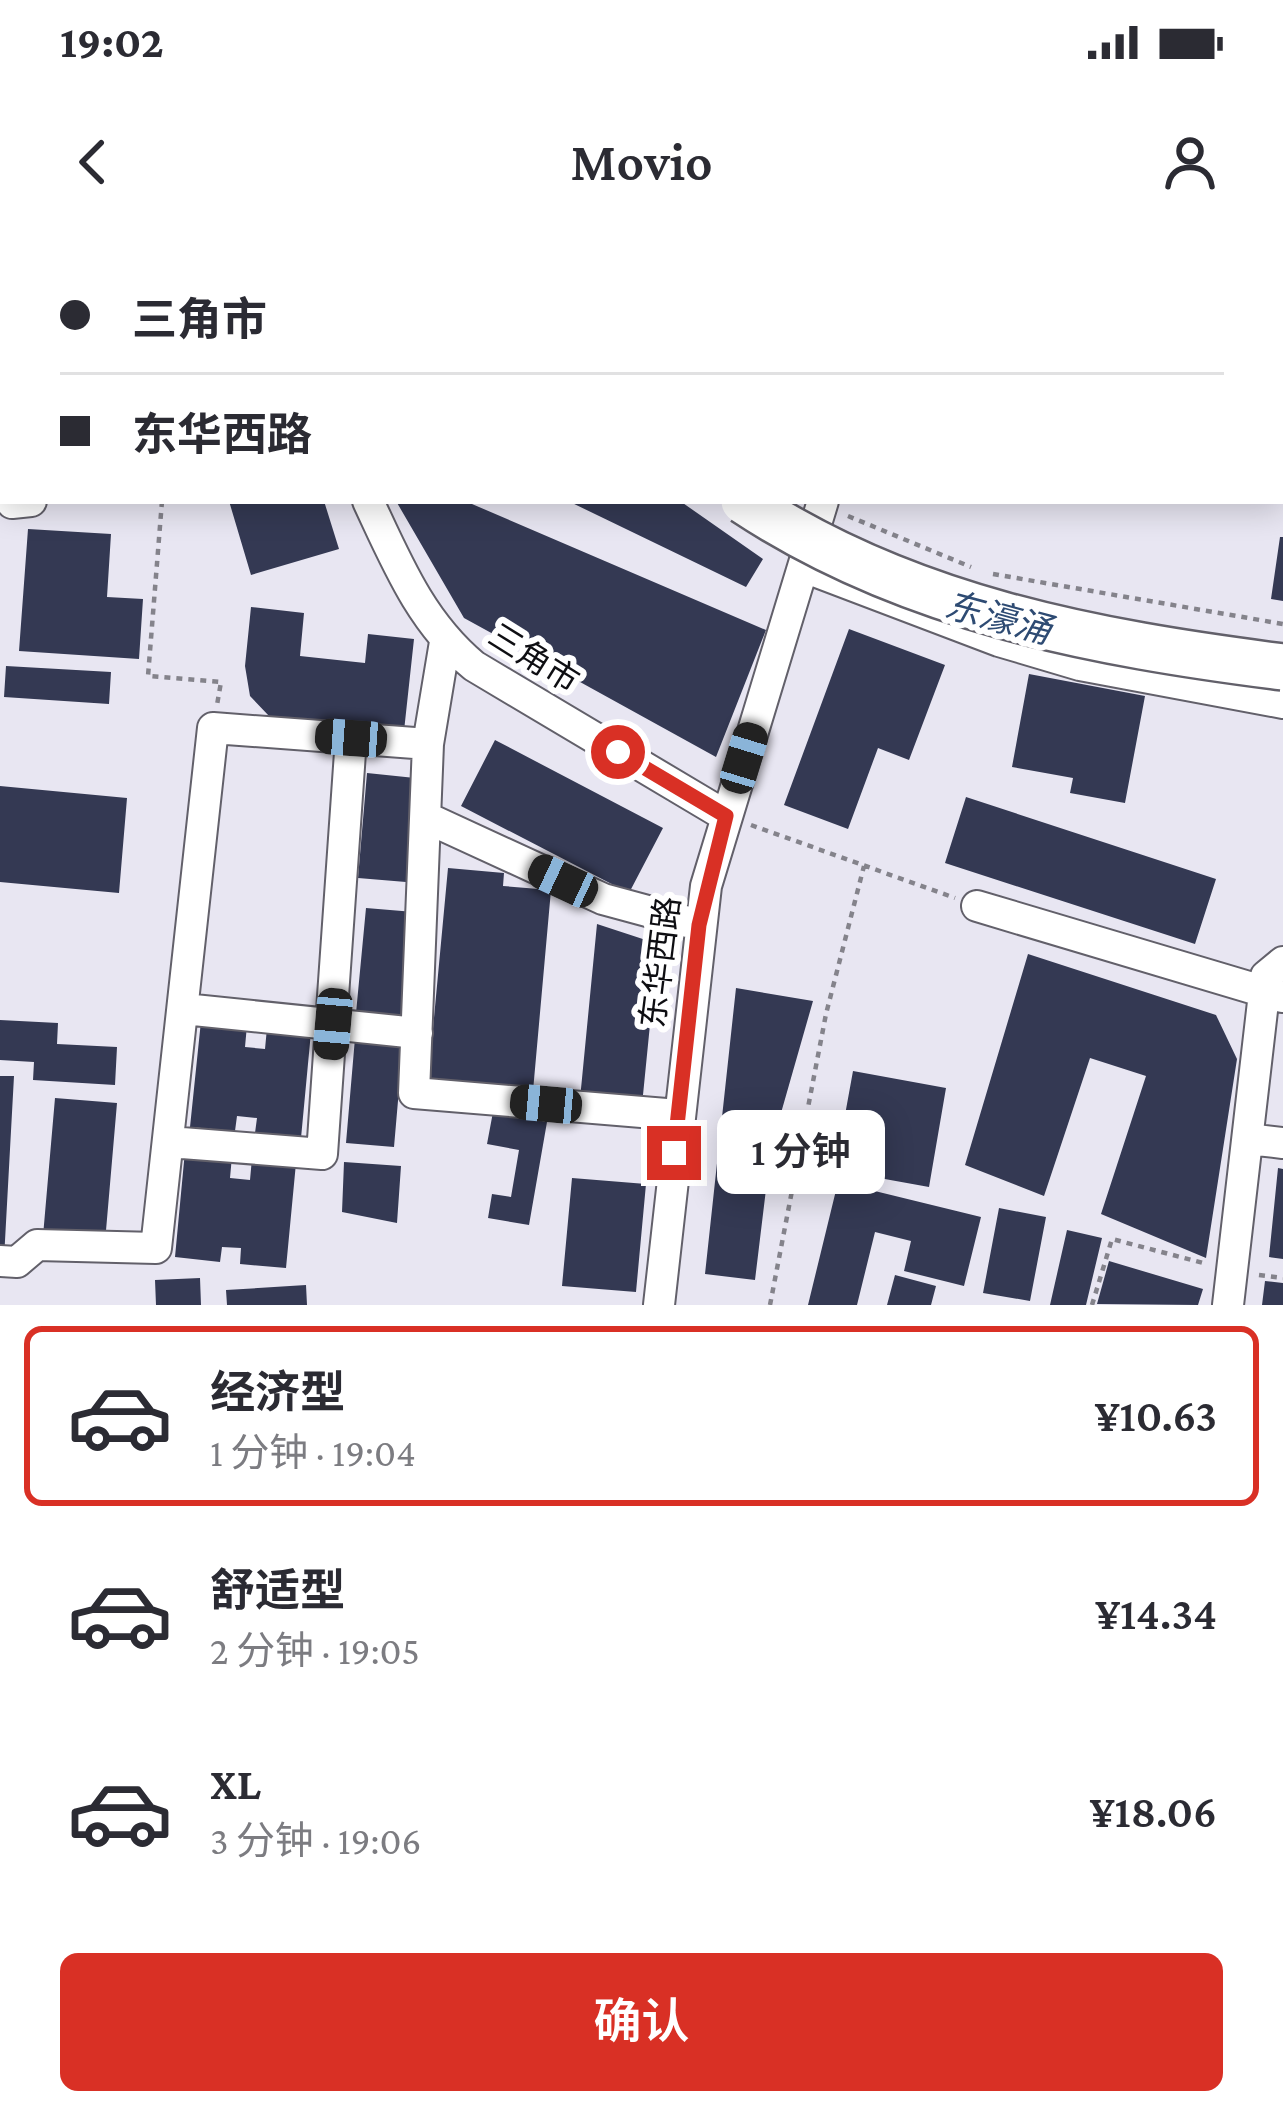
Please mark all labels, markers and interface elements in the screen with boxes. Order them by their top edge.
text: 19:02 [60,17,164,67]
icon: back [60,129,126,195]
icon: person [1157,129,1223,195]
text: Movio [570,132,713,192]
text: 三角市 [132,295,267,345]
text: 东华西路 [132,410,312,460]
water label: 东濠涌 [941,585,1059,652]
street label: 三角市 [482,616,586,700]
car [314,718,388,758]
car [716,718,772,798]
route start [591,725,645,779]
car [523,849,603,913]
street label: 东华西路 [634,894,686,1030]
car [312,987,354,1061]
car [509,1083,583,1125]
callout: 1 分钟 [716,1111,884,1195]
route end [647,1126,701,1180]
text: 1 分钟 [751,1130,851,1173]
icon: car [66,1362,174,1470]
text: 经济型 [210,1368,345,1418]
text: ¥10.63 [1095,1391,1217,1441]
text: 1 分钟 · 19:04 [210,1431,416,1474]
icon: car [66,1560,174,1668]
text: 舒适型 [210,1566,345,1616]
text: ¥14.34 [1095,1589,1217,1639]
text: 2 分钟 · 19:05 [210,1629,420,1672]
icon: car [66,1758,174,1866]
text: XL [210,1759,261,1809]
text: ¥18.06 [1090,1787,1217,1837]
text: 3 分钟 · 19:06 [210,1819,421,1862]
button: 确认 [60,1953,1223,2091]

